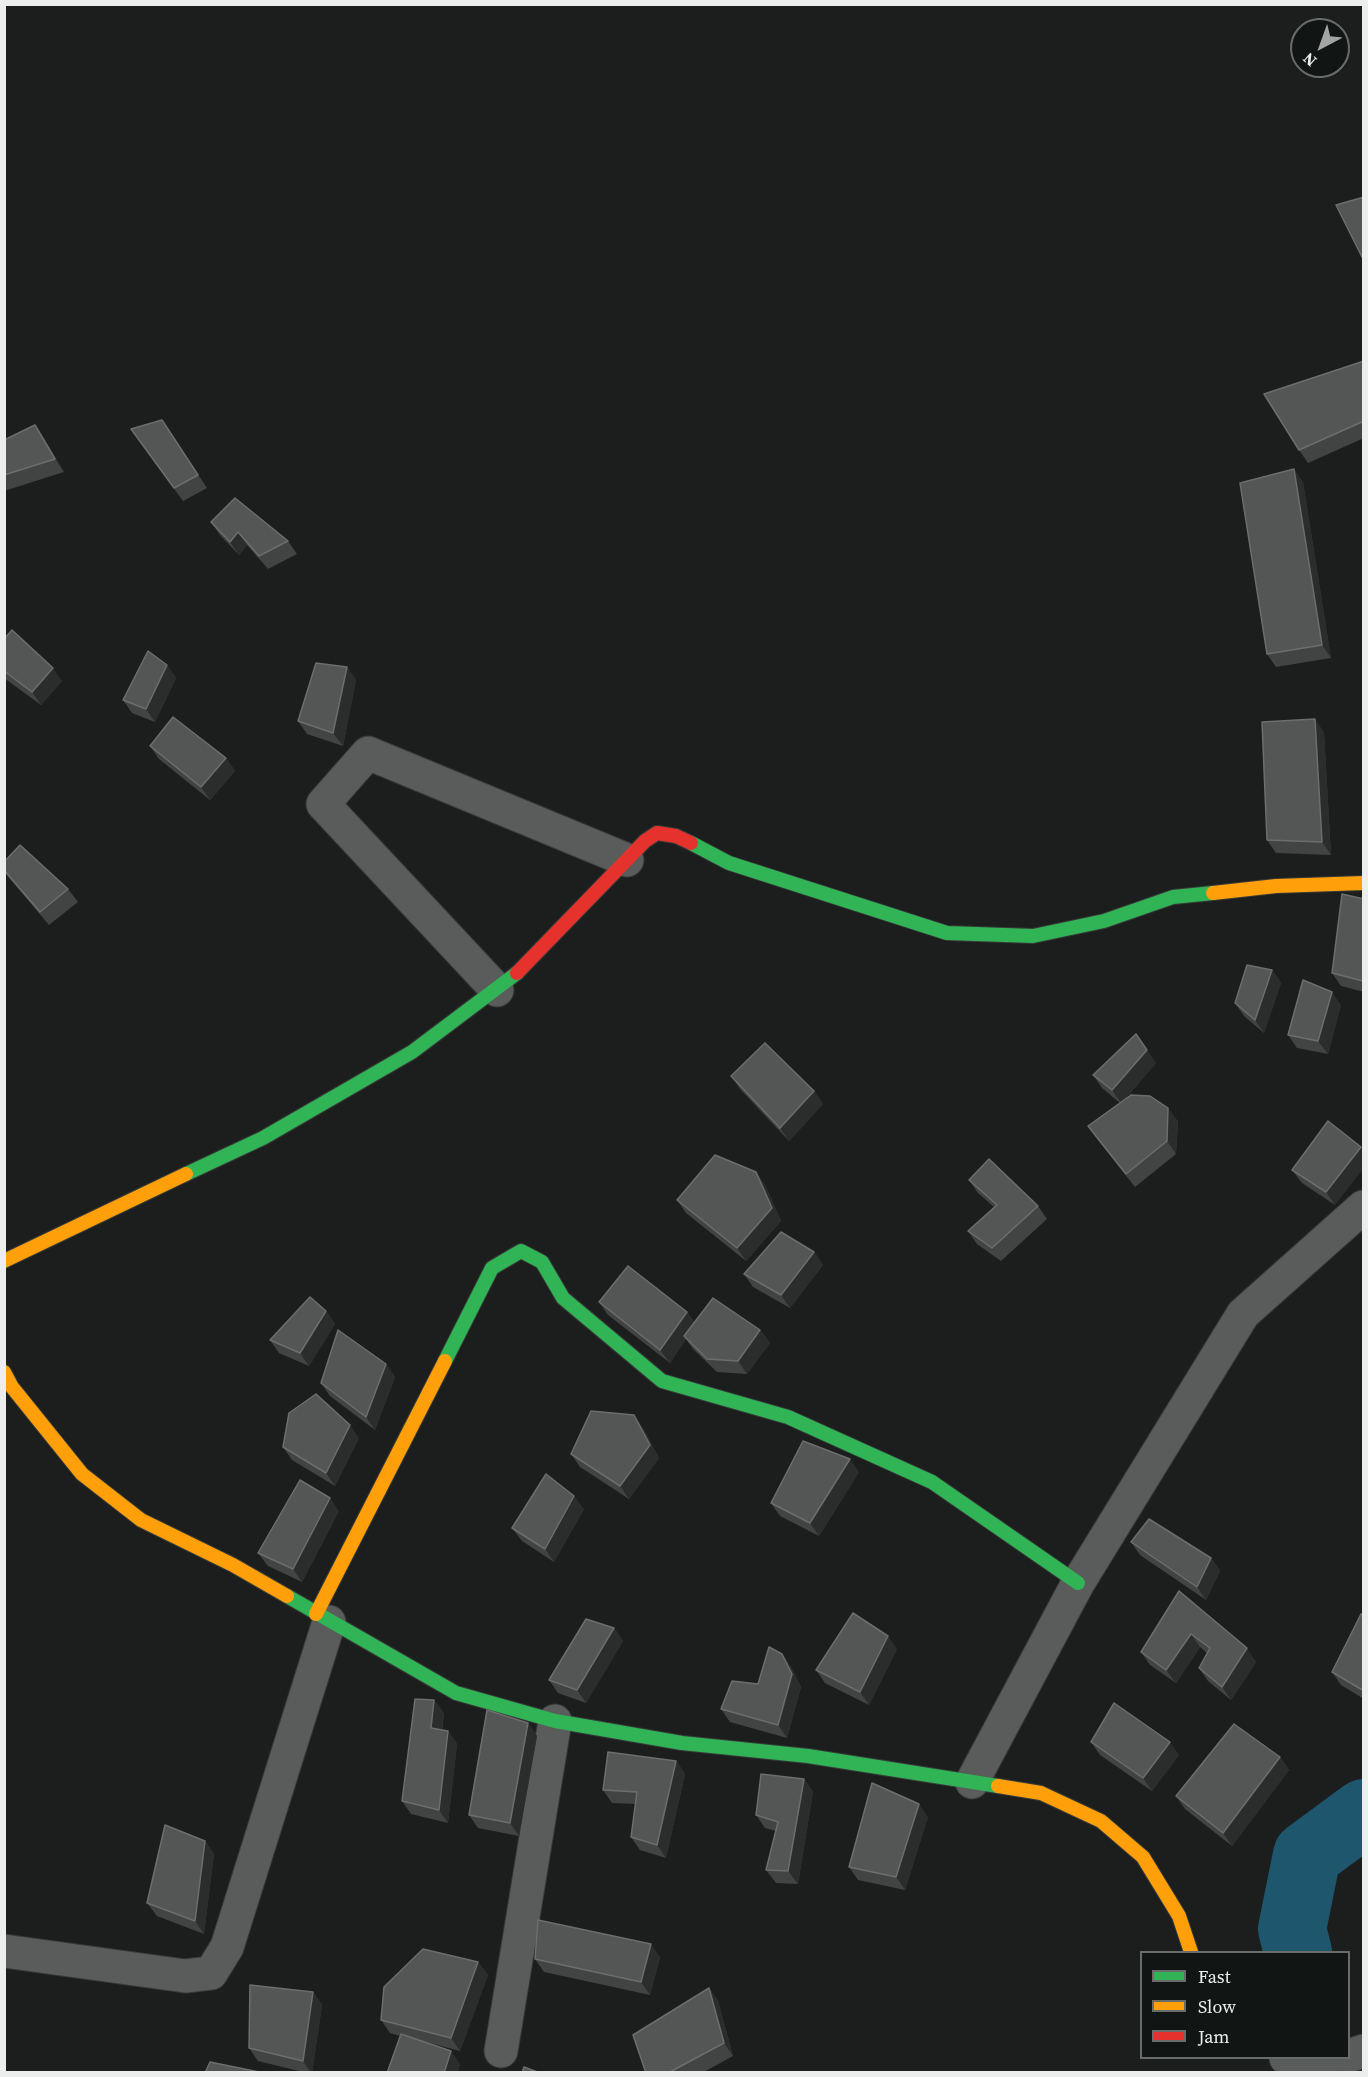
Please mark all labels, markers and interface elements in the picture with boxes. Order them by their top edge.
north arrow [1290,18,1350,78]
text: N [1298,48,1321,72]
legend [1140,1951,1350,2059]
text: Fast [1198,1964,1231,1989]
text: Slow [1198,1994,1236,2019]
text: Jam [1198,2024,1230,2049]

